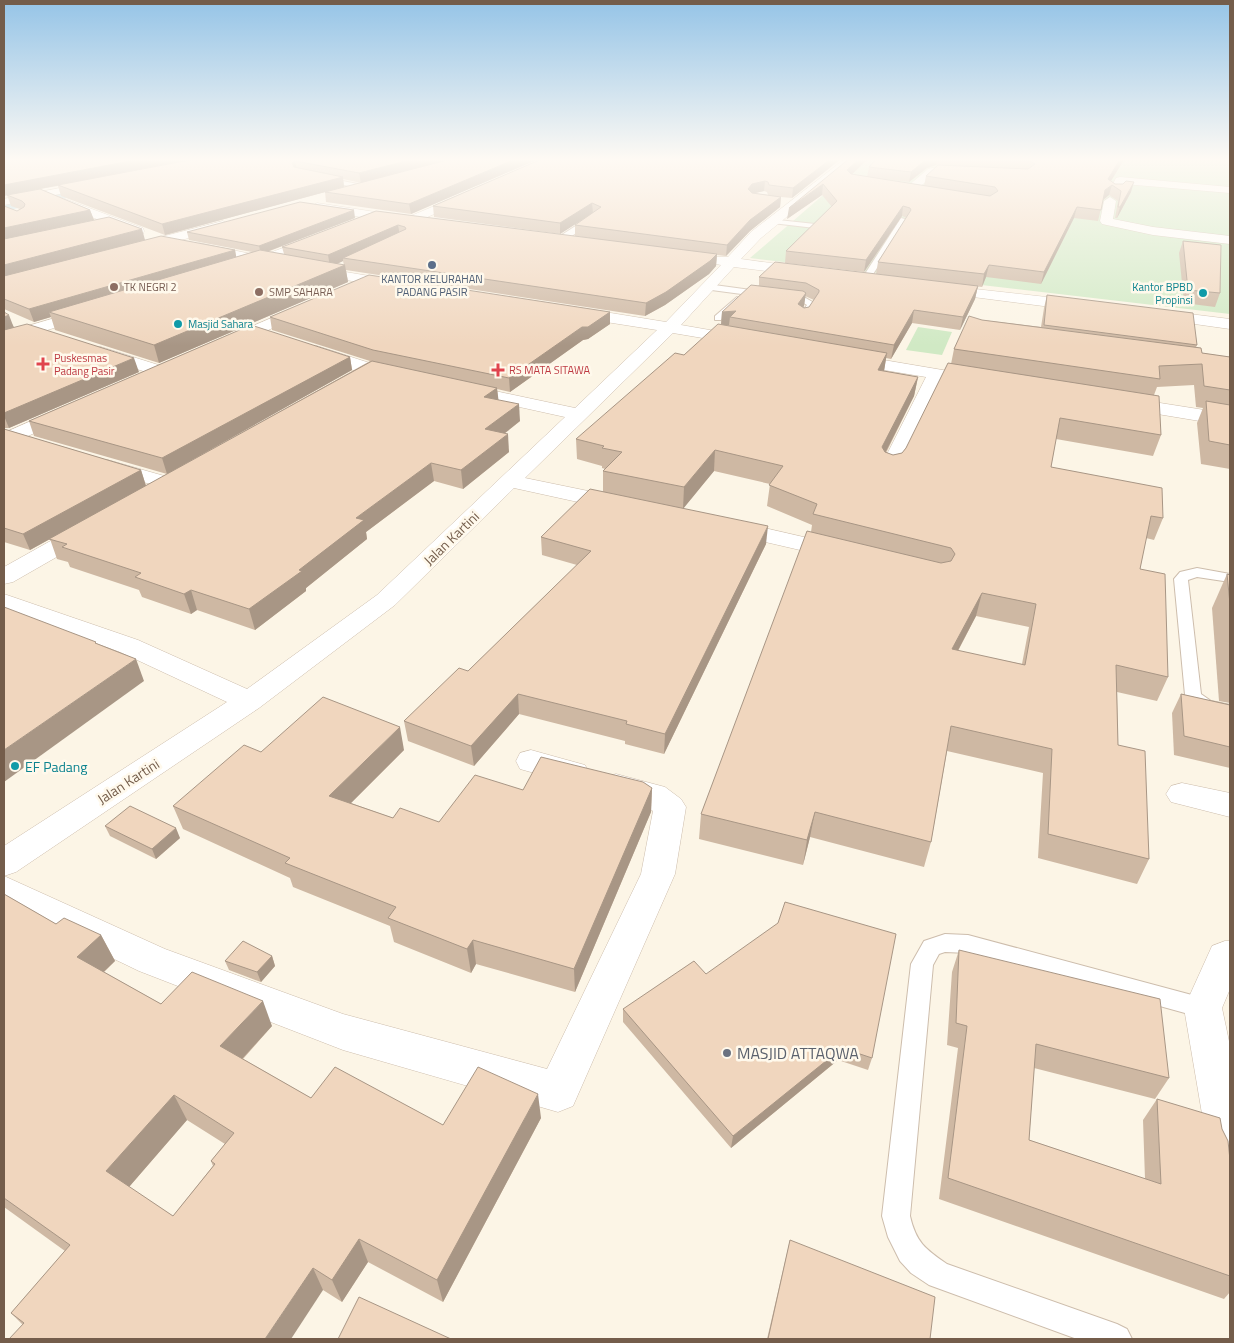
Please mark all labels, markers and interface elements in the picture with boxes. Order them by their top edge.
marker: KANTOR KELURAHAN PADANG PASIR [426,259,438,271]
place label: KANTOR KELURAHAN PADANG PASIR [381,271,483,300]
place label: TK NEGRI 2 [124,279,177,295]
place label: Kantor BPBD Propinsi [1132,279,1193,308]
marker: TK NEGRI 2 [108,281,120,293]
place label: SMP SAHARA [269,284,333,300]
marker: SMP SAHARA [253,286,265,298]
marker: Kantor BPBD Propinsi [1197,287,1209,299]
place label: Masjid Sahara [188,316,254,332]
marker: Masjid Sahara [172,318,184,330]
place label: Puskesmas Padang Pasir [54,350,115,379]
marker: Puskesmas Padang Pasir [36,357,50,371]
place label: RS MATA SITAWA [509,362,590,378]
marker: RS MATA SITAWA [491,363,505,377]
street label: Jalan Kartini [418,506,484,570]
street label: Jalan Kartini [93,753,163,809]
place label: EF Padang [25,756,88,777]
marker: EF Padang [9,760,21,772]
place label: MASJID ATTAQWA [737,1041,859,1065]
marker: MASJID ATTAQWA [721,1047,733,1059]

